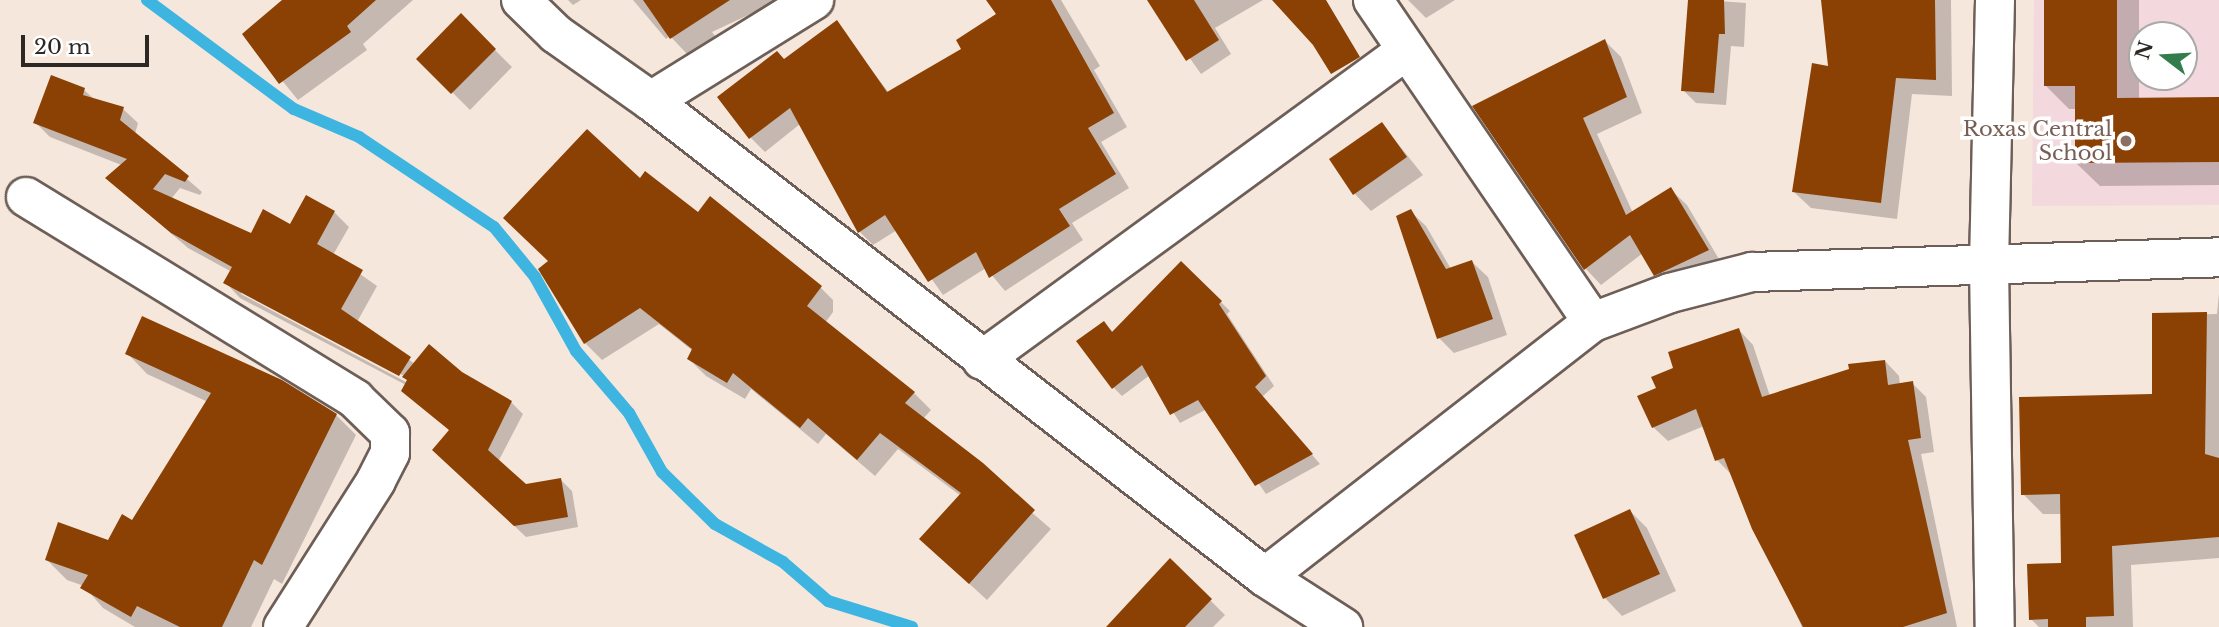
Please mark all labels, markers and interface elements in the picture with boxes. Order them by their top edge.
scale bar [24,21,152,65]
north arrow [2128,21,2198,91]
text: 20 m [34,34,91,60]
text: N [2131,38,2158,62]
place label: Roxas Central School [1963,116,2112,166]
marker: Roxas Central School [2118,133,2134,149]

